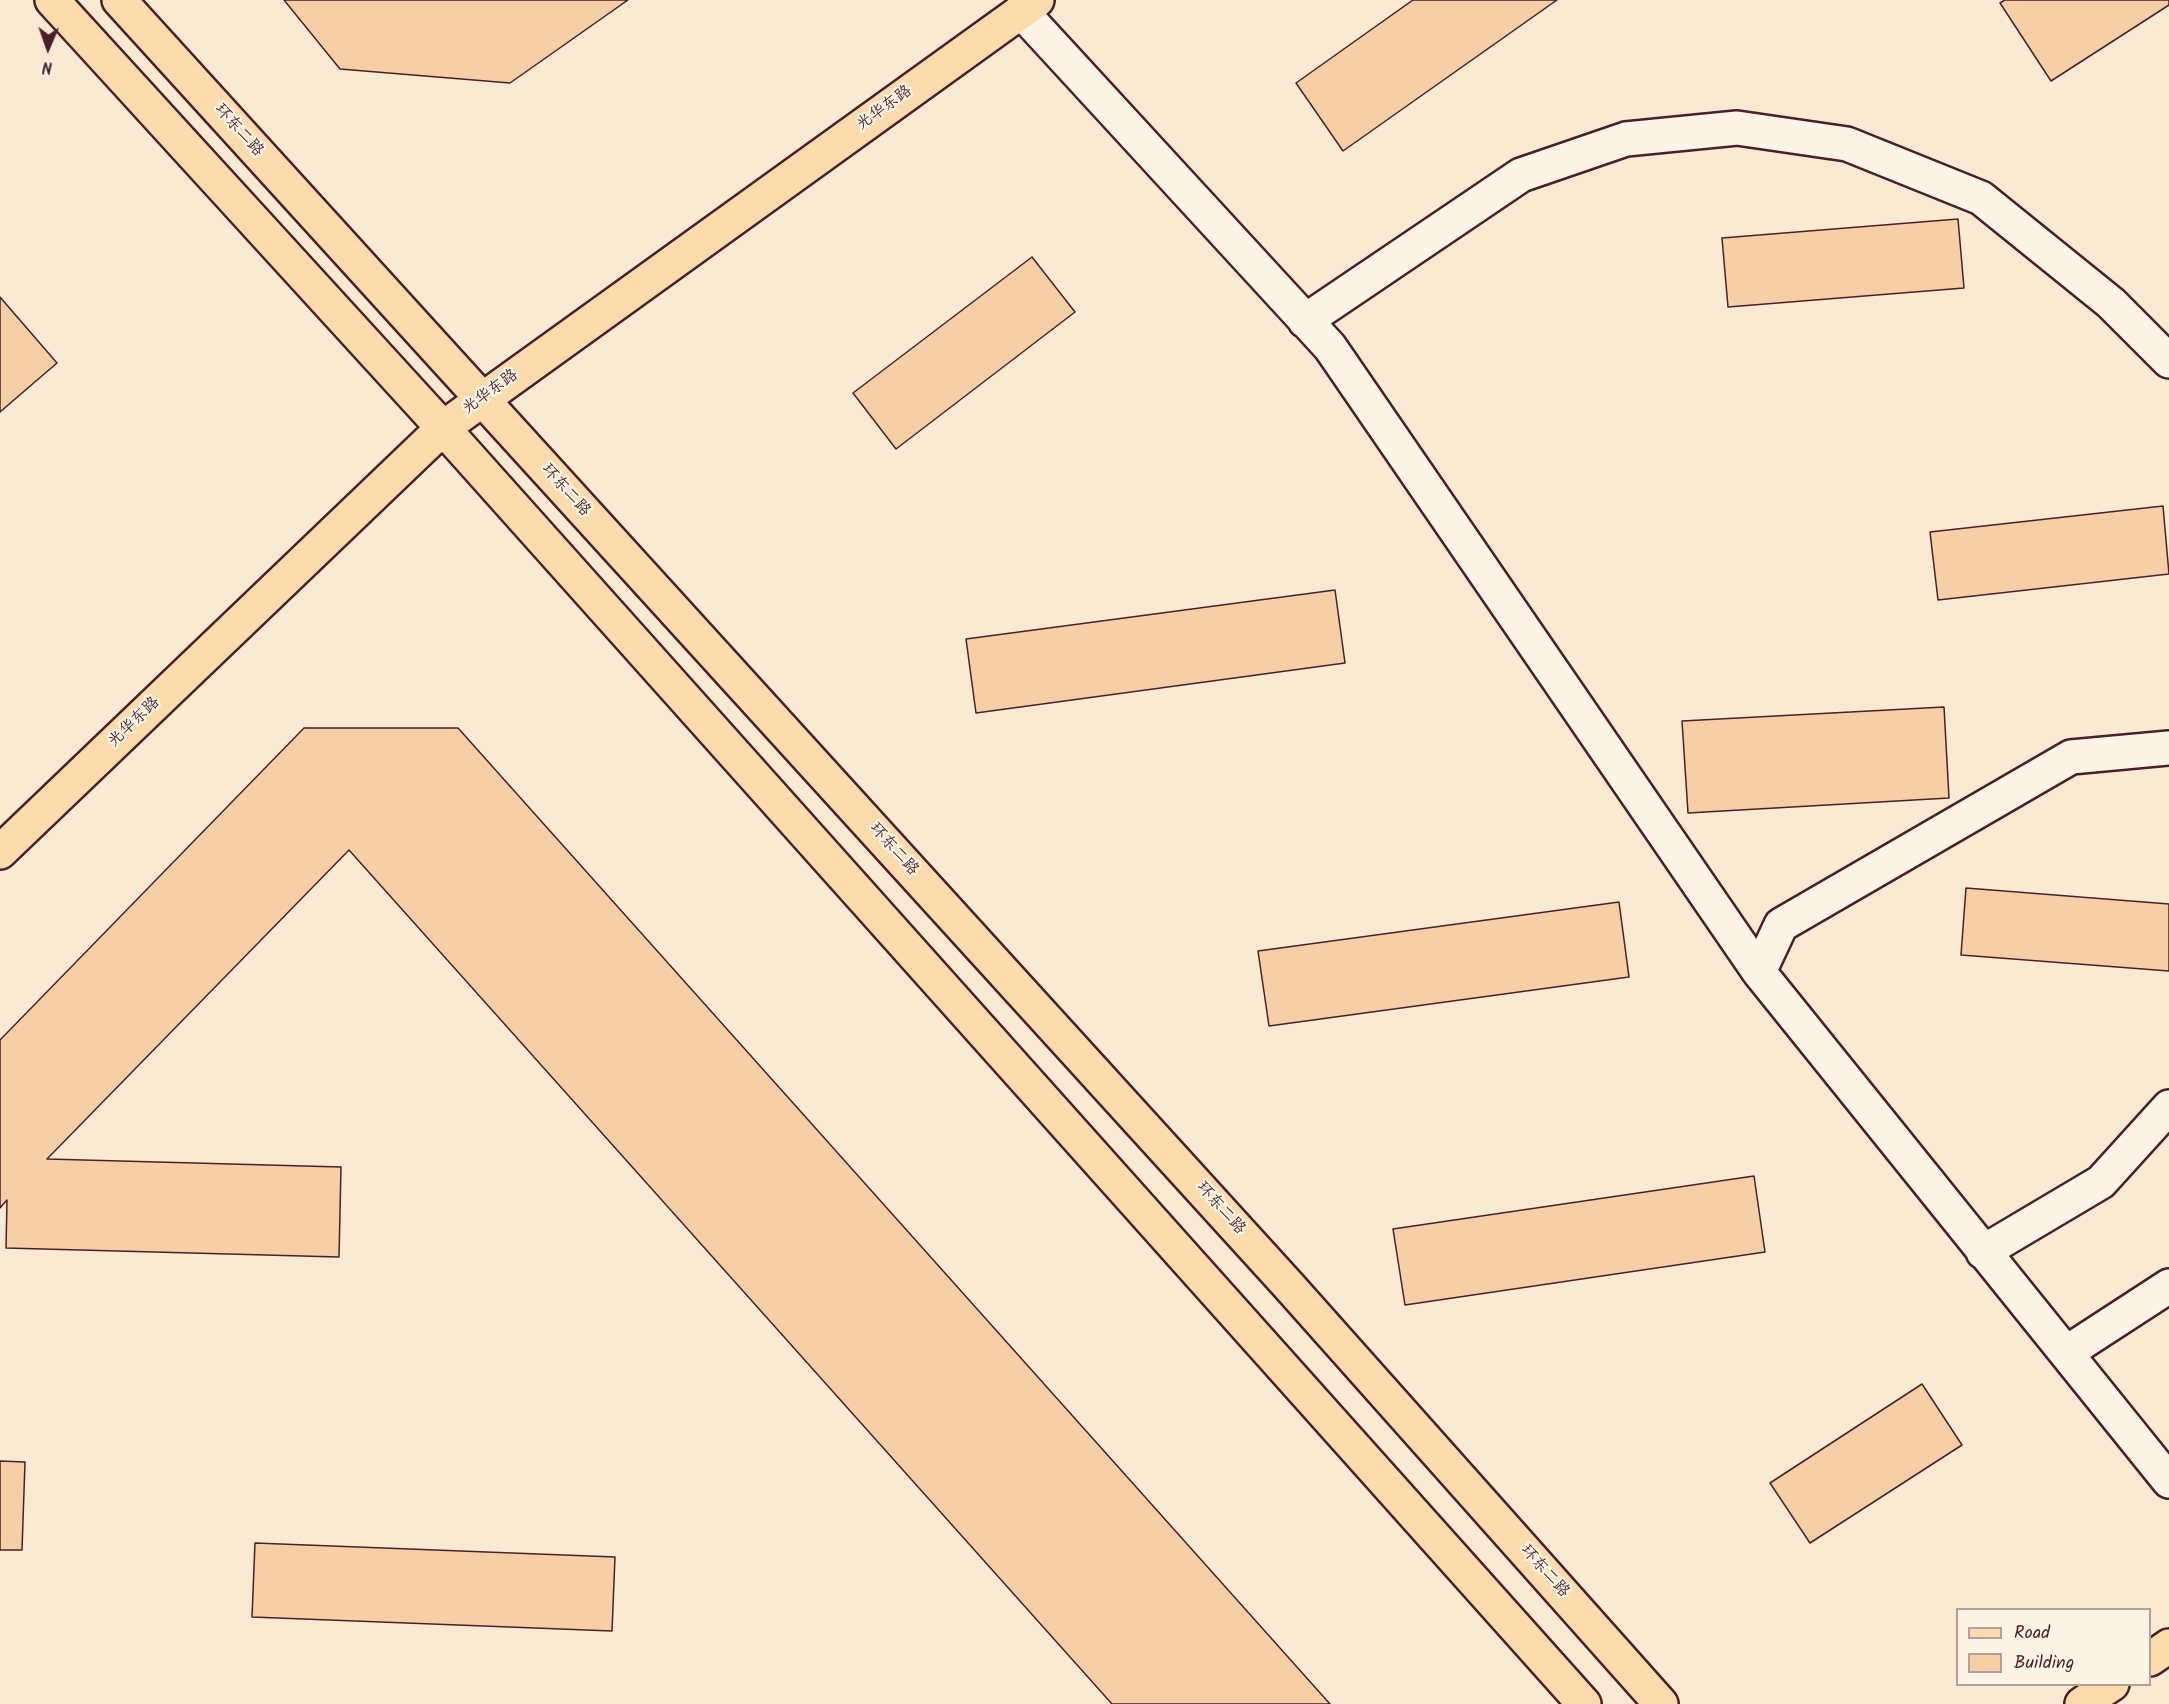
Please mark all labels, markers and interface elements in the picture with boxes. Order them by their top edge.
north arrow [18,18,78,78]
text: N [42,54,53,79]
street label: 光华东路 [853,82,917,136]
street label: 环东二路 [209,101,267,161]
street label: 光华东路 [459,366,523,420]
street label: 环东二路 [536,461,594,521]
street label: 光华东路 [105,694,165,752]
street label: 环东二路 [864,820,922,880]
street label: 环东二路 [1191,1179,1249,1239]
street label: 环东二路 [1515,1542,1573,1602]
legend [1956,1608,2151,1686]
text: Road [2014,1619,2050,1648]
text: Building [2014,1649,2074,1678]

